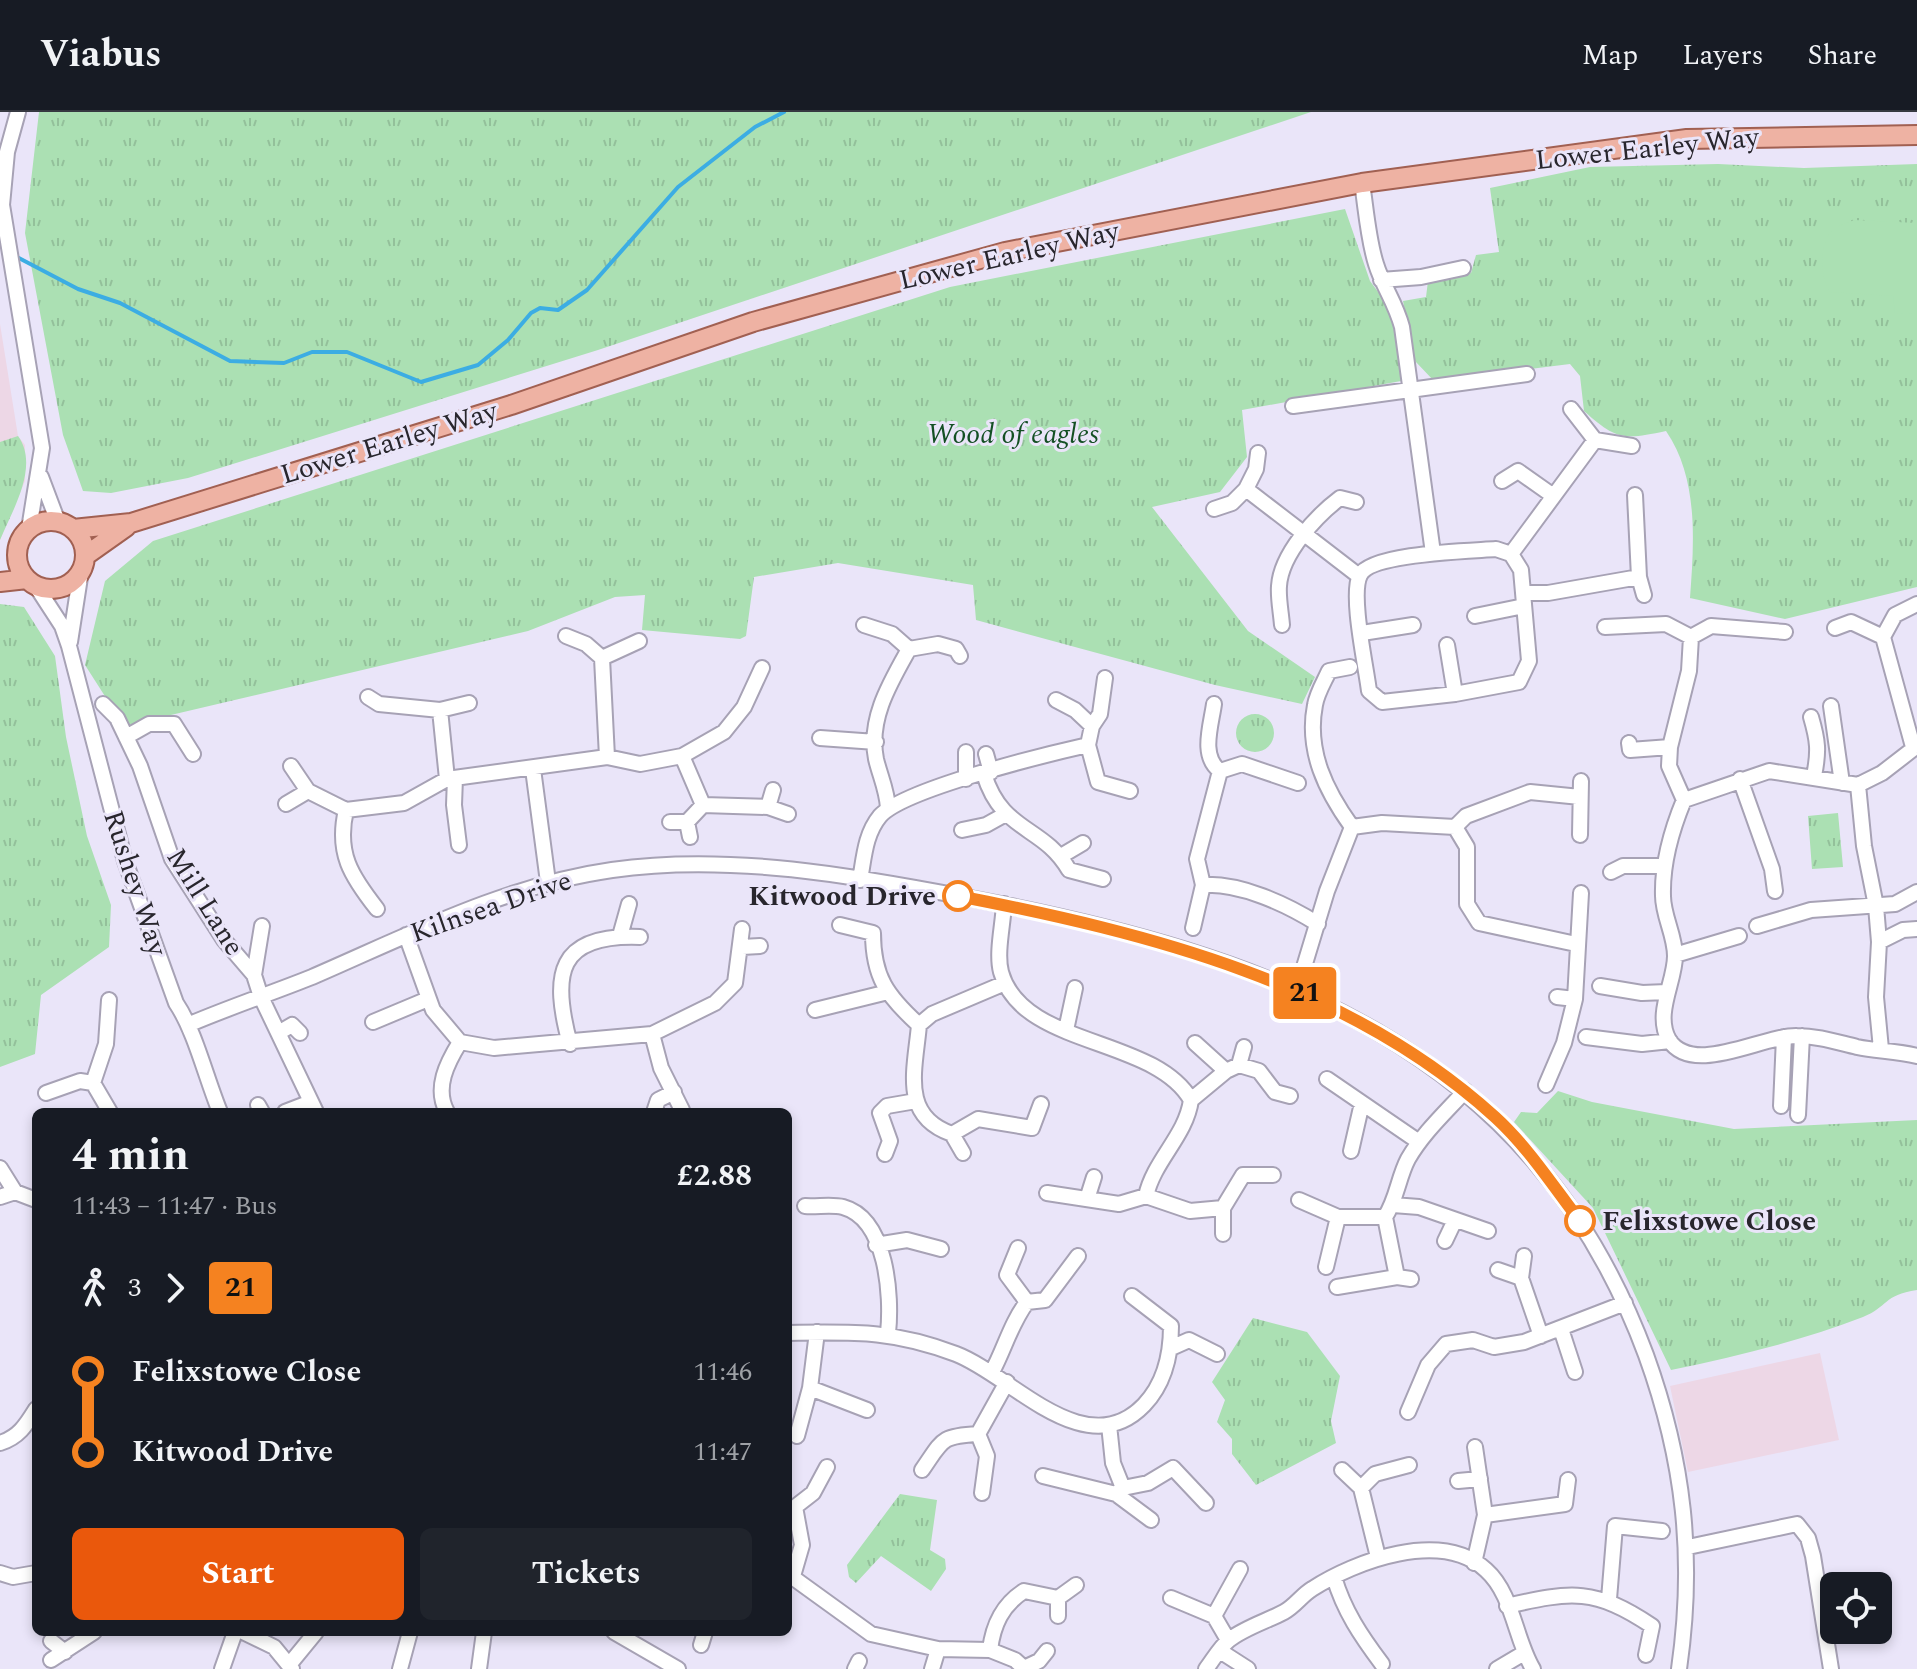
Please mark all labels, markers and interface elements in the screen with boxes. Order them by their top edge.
text: Viabus [40,26,162,84]
text: Map [1582,34,1638,77]
text: Layers [1682,34,1764,77]
text: Share [1808,34,1877,77]
street label: Lower Earley Way [1533,116,1763,182]
street label: Lower Earley Way [895,209,1125,302]
street label: Lower Earley Way [275,389,504,496]
park label: Wood of eagles [927,413,1099,456]
street label: Rushey Way [91,805,179,963]
street label: Mill Lane [155,840,255,964]
street label: Kilnsea Drive [404,859,578,955]
place label: Kitwood Drive [748,875,936,918]
marker: Kitwood Drive [943,881,973,911]
line badge: 21 [1269,967,1341,1019]
text: 21 [1289,971,1321,1014]
text: 4 min [72,1122,189,1189]
text: £2.88 [677,1153,752,1199]
text: 11:43 – 11:47 · Bus [72,1186,277,1226]
place label: Felixstowe Close [1602,1200,1816,1243]
marker: Felixstowe Close [1565,1206,1595,1236]
icon: walk [72,1266,116,1310]
icon: forward [153,1266,197,1310]
text: 21 [225,1266,256,1309]
text: 3 [128,1268,141,1308]
text: Felixstowe Close [132,1349,361,1395]
text: 11:46 [693,1352,752,1392]
text: Kitwood Drive [132,1429,333,1475]
text: 11:47 [693,1432,752,1472]
button: Start [72,1528,404,1620]
button: Tickets [420,1528,752,1620]
map controls [1820,1572,1892,1644]
button: locate [1820,1572,1892,1644]

